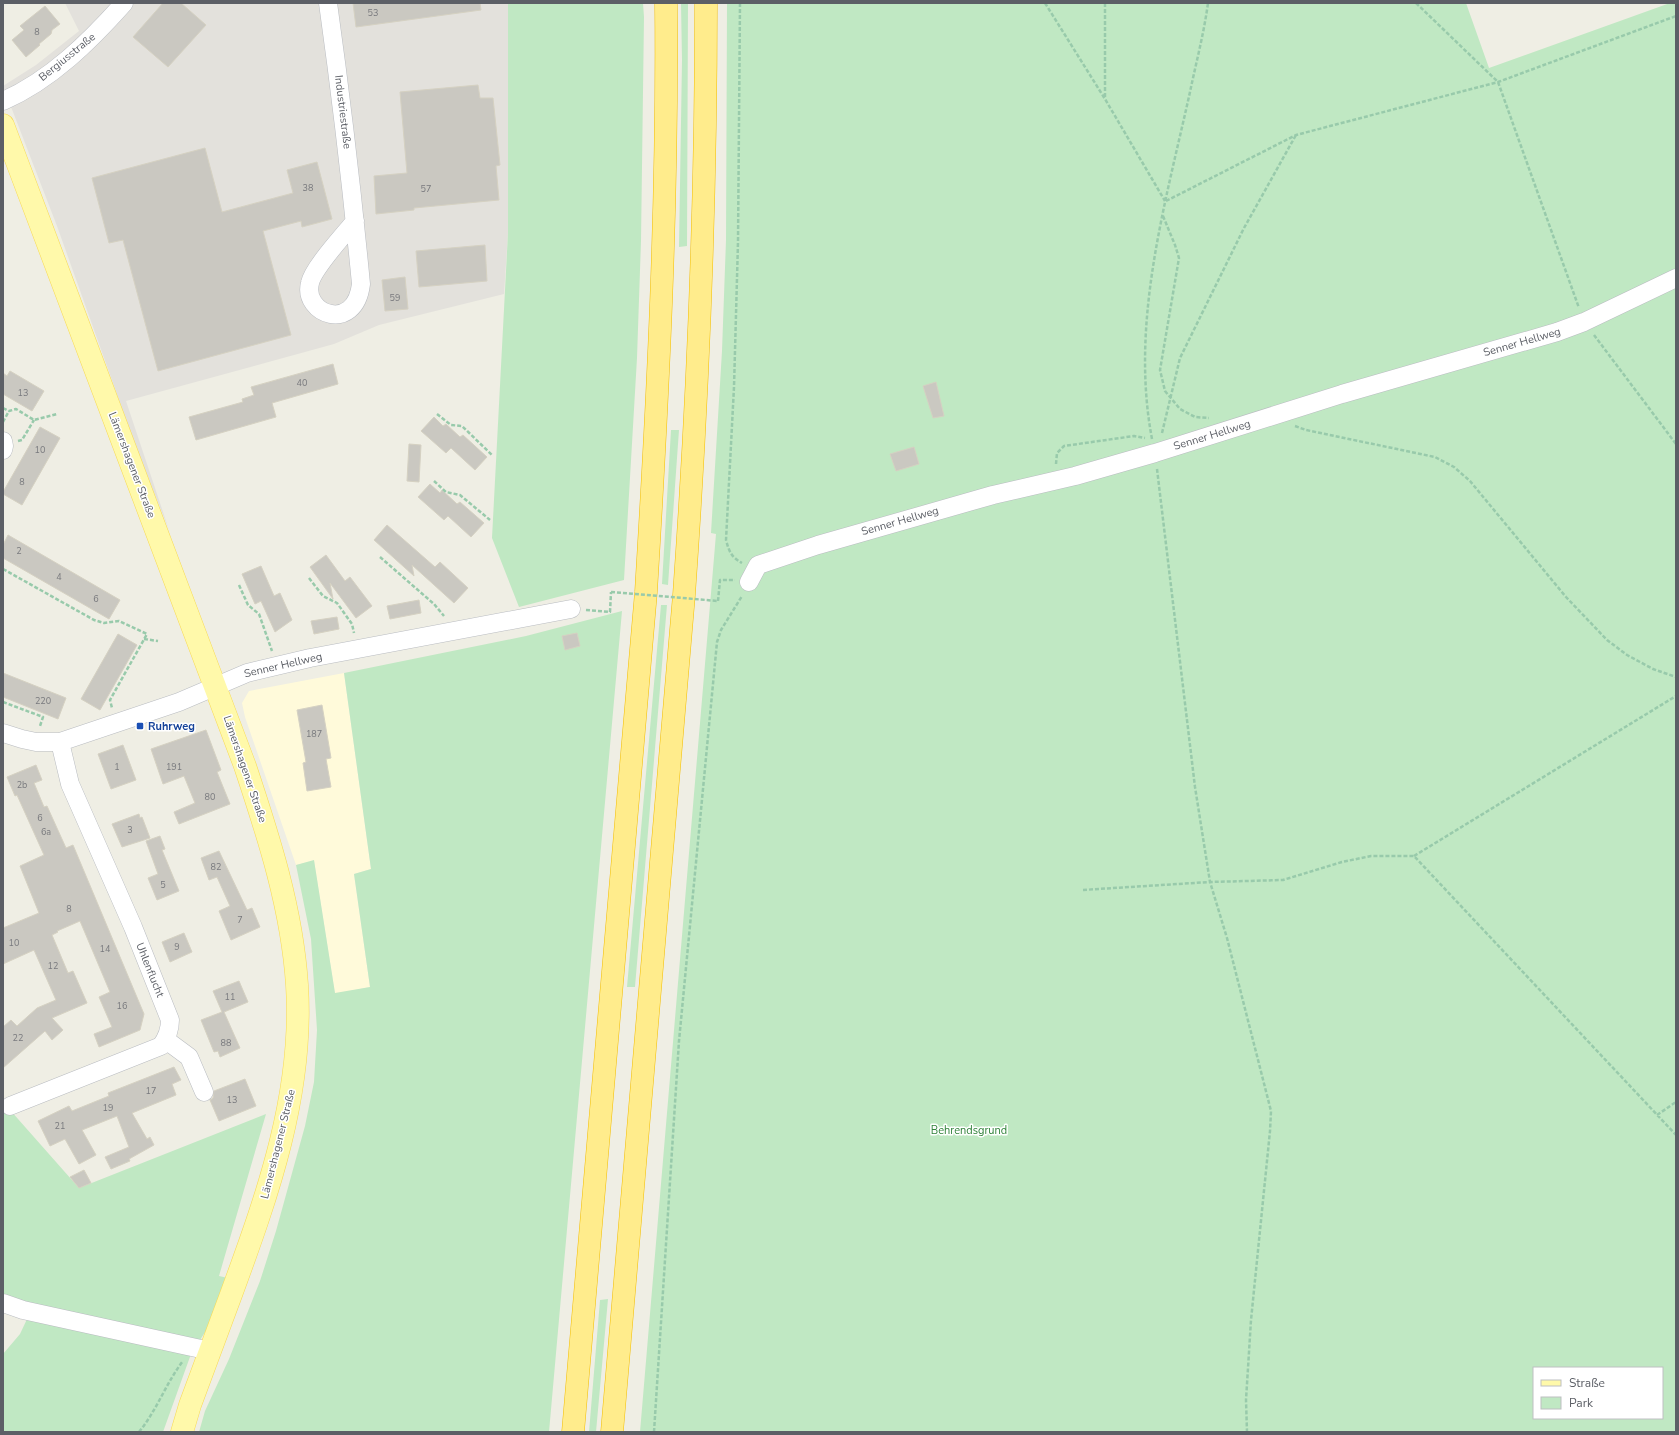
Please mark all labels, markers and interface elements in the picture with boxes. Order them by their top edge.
house number: 53 [368,7,378,19]
house number: 8 [34,26,40,38]
street label: Bergiusstraße [35,29,99,85]
street label: Industriestraße [331,74,355,150]
house number: 38 [303,182,313,194]
house number: 57 [421,183,431,195]
house number: 59 [390,292,400,304]
street label: Senner Hellweg [1482,324,1562,360]
house number: 40 [297,377,307,389]
house number: 13 [18,387,28,399]
street label: Lämershagener Straße [105,410,159,520]
street label: Senner Hellweg [1172,416,1252,454]
house number: 10 [35,444,45,456]
house number: 8 [19,476,25,488]
street label: Senner Hellweg [860,503,940,539]
house number: 2 [16,545,22,557]
house number: 4 [56,571,62,583]
house number: 6 [93,593,99,605]
street label: Senner Hellweg [242,649,324,681]
house number: 220 [35,695,51,707]
street label: Lämershagener Straße [220,713,270,825]
place label: Ruhrweg [148,719,195,734]
marker: Ruhrweg [135,721,145,731]
house number: 187 [306,728,322,740]
house number: 1 [114,761,120,773]
house number: 191 [166,761,182,773]
house number: 2b [17,779,27,791]
house number: 80 [205,791,215,803]
house number: 6 [37,812,43,824]
house number: 3 [127,824,133,836]
house number: 6a [41,826,51,838]
house number: 82 [211,861,221,873]
house number: 5 [160,879,166,891]
house number: 8 [66,903,72,915]
house number: 7 [237,914,243,926]
house number: 10 [9,937,19,949]
street label: Uhlenflucht [132,940,168,1000]
house number: 9 [174,941,180,953]
house number: 14 [100,943,111,955]
house number: 12 [48,960,58,972]
house number: 11 [225,991,235,1003]
house number: 16 [117,1000,127,1012]
house number: 22 [13,1032,23,1044]
house number: 88 [221,1037,231,1049]
house number: 17 [146,1085,156,1097]
street label: Lämershagener Straße [257,1088,299,1200]
house number: 13 [227,1094,237,1106]
house number: 19 [103,1102,113,1114]
house number: 21 [55,1120,65,1132]
park label: Behrendsgrund [931,1123,1007,1138]
legend [1533,1367,1663,1419]
text: Straße [1569,1375,1605,1391]
text: Park [1569,1395,1594,1411]

